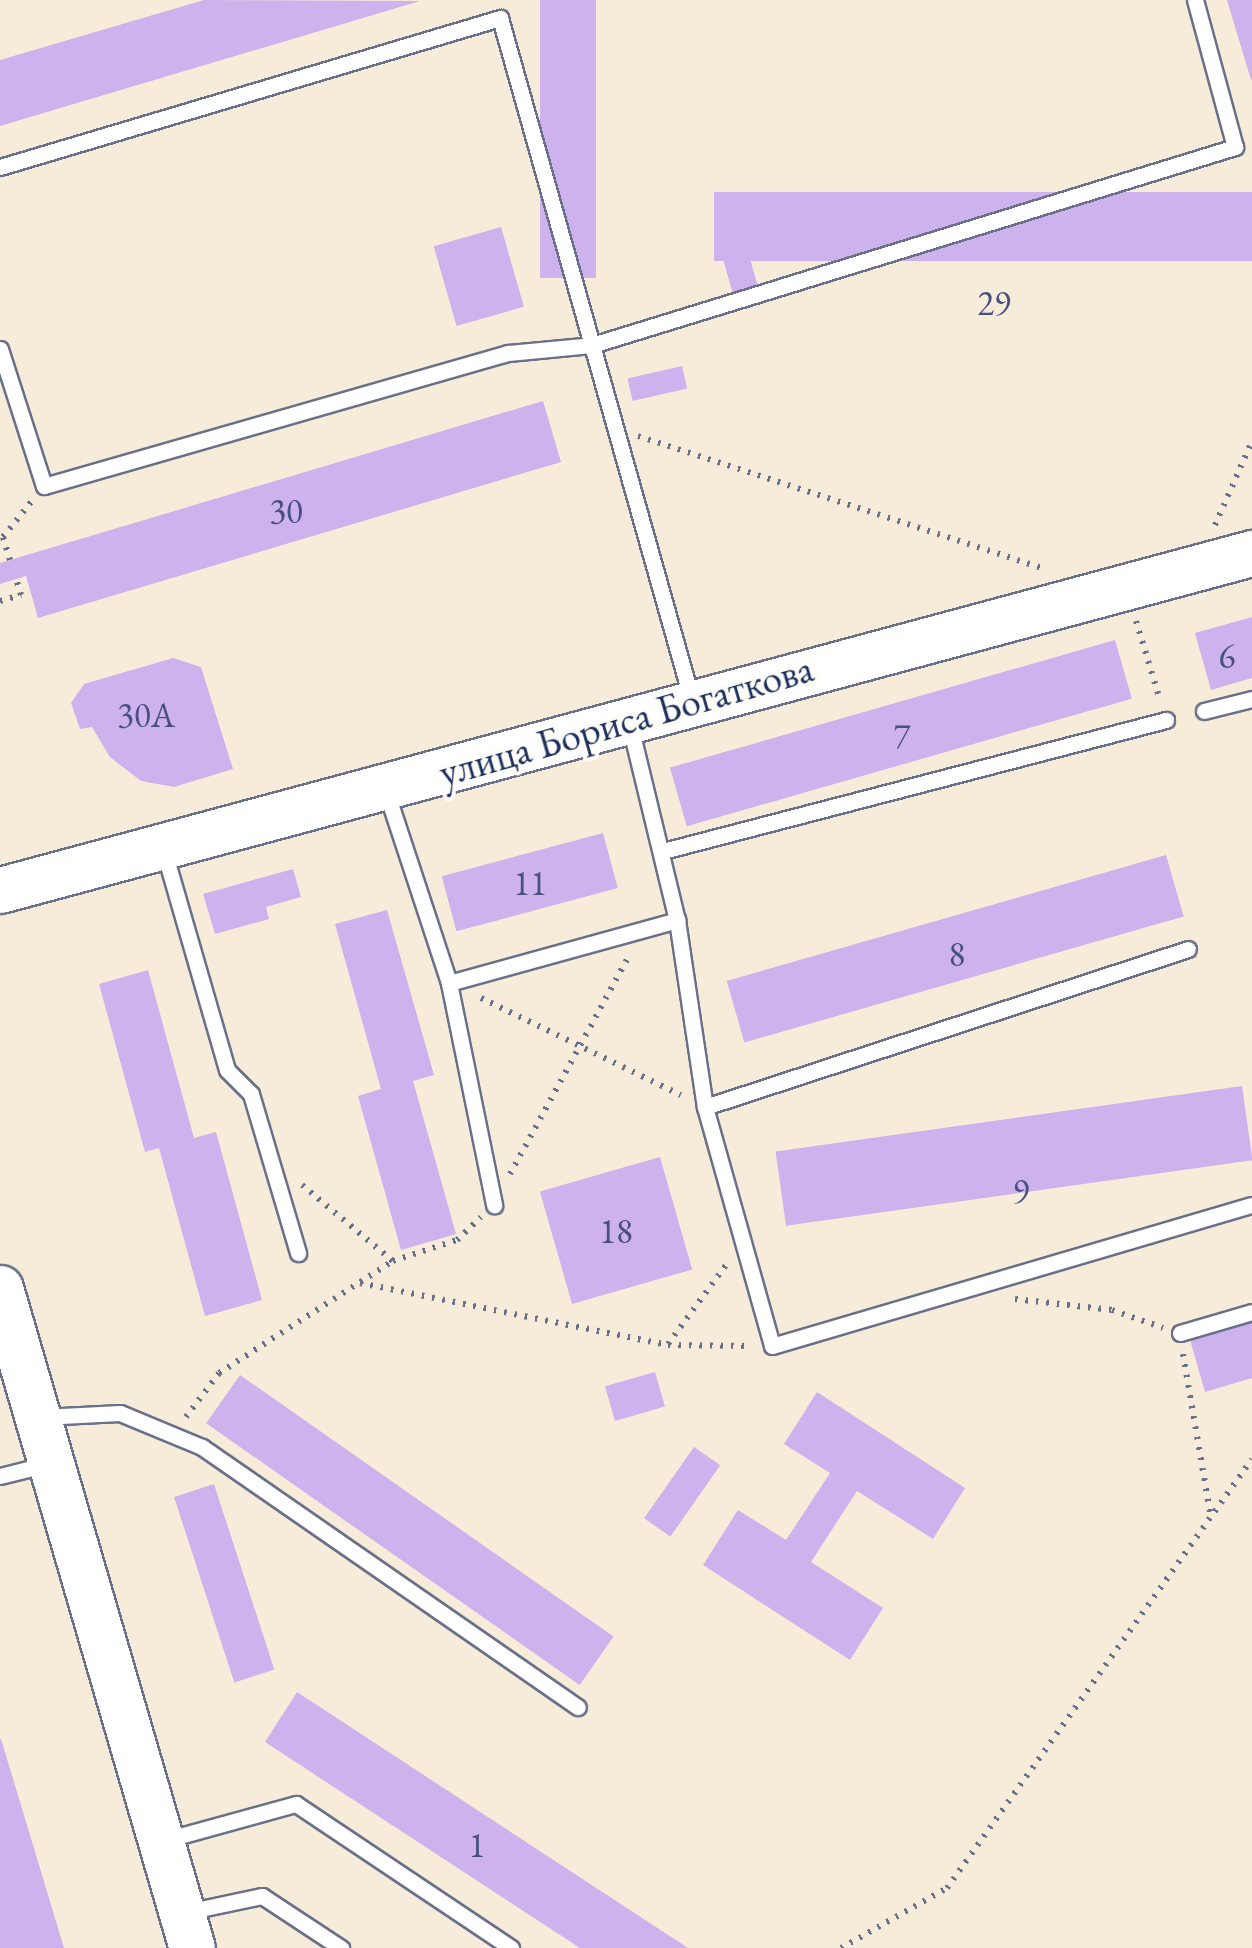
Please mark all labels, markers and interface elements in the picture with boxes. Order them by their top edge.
house number: 29 [977,282,1011,324]
house number: 30 [269,490,303,532]
house number: 6 [1219,635,1235,677]
street label: улица Бориса Богаткова [433,644,819,796]
house number: 30А [117,694,175,736]
house number: 7 [894,715,910,757]
house number: 11 [513,862,547,904]
house number: 8 [949,933,965,975]
house number: 9 [1013,1170,1029,1212]
house number: 18 [599,1210,633,1252]
house number: 1 [469,1824,485,1866]

